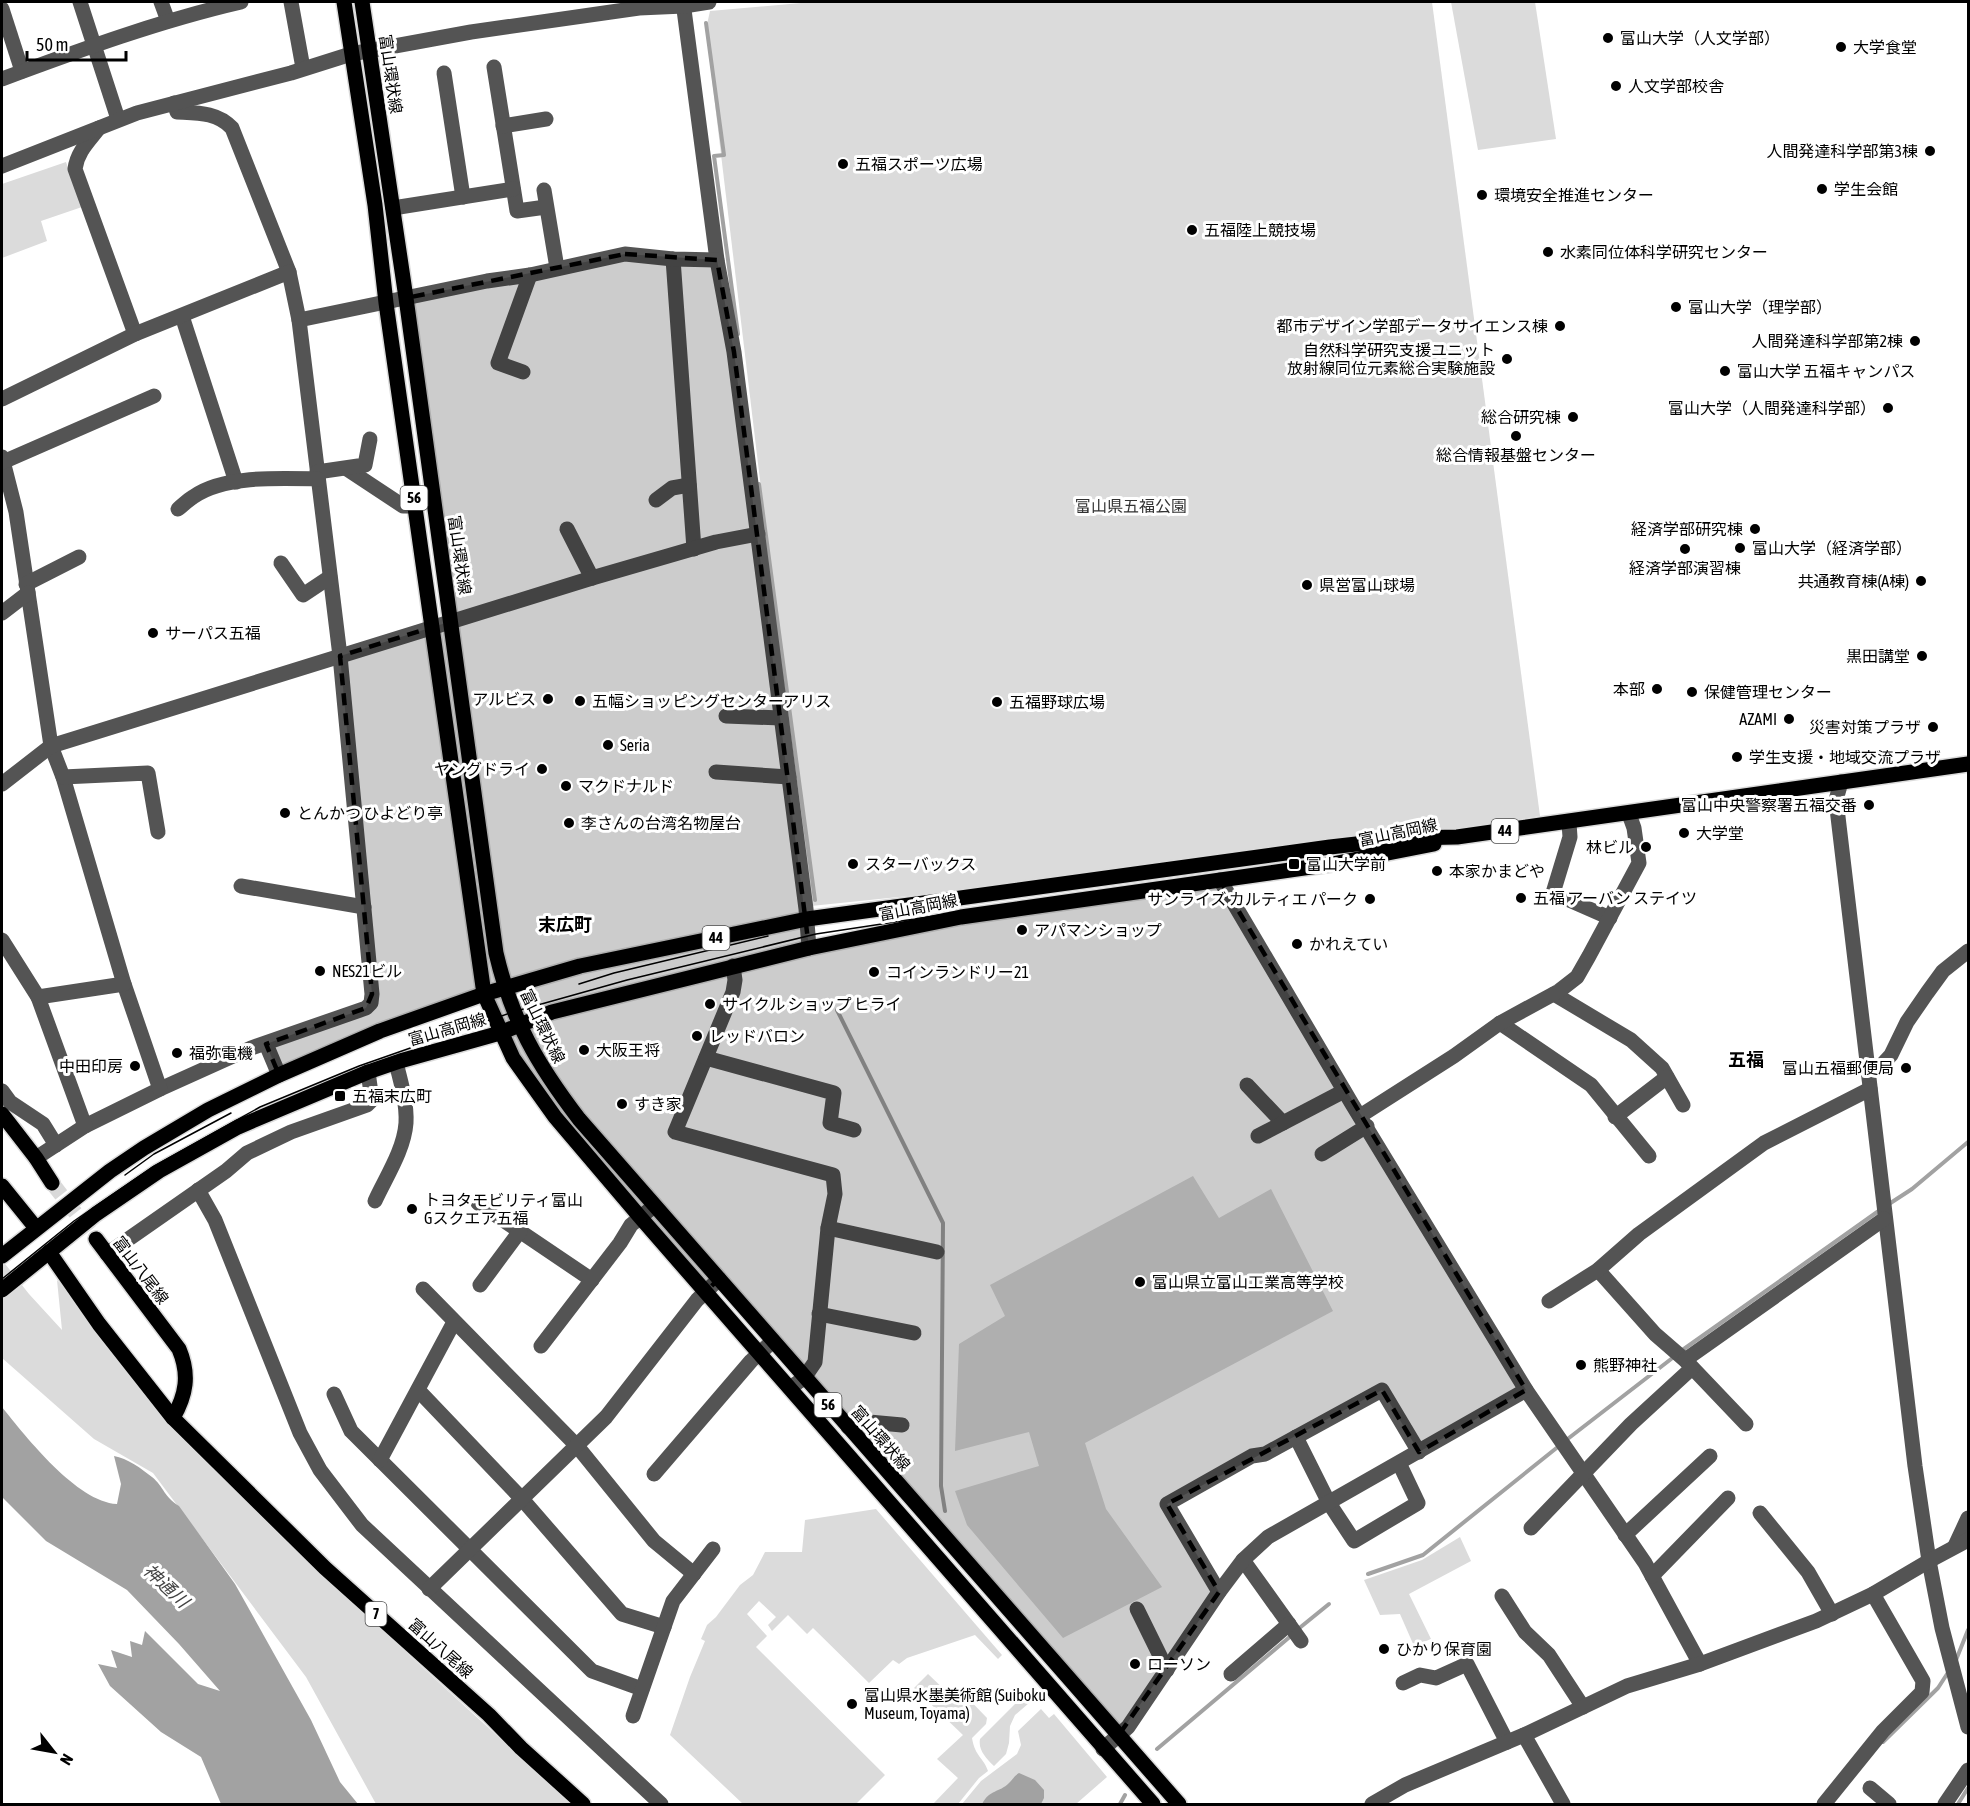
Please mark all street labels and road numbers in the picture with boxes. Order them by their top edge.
street label: 富山環状線 [377,33,405,115]
road number: 56 [400,486,428,510]
street label: 富山環状線 [446,514,474,596]
street label: 富山高岡線 [1357,815,1439,849]
road number: 44 [1492,819,1518,843]
street label: 富山高岡線 [877,891,959,923]
road number: 44 [702,926,730,950]
street label: 富山環状線 [517,986,569,1066]
street label: 富山高岡線 [406,1009,488,1049]
street label: 富山八尾線 [110,1233,172,1307]
road number: 56 [814,1393,842,1417]
street label: 富山環状線 [848,1402,914,1474]
road number: 7 [366,1602,386,1626]
street label: 富山八尾線 [405,1615,477,1681]

